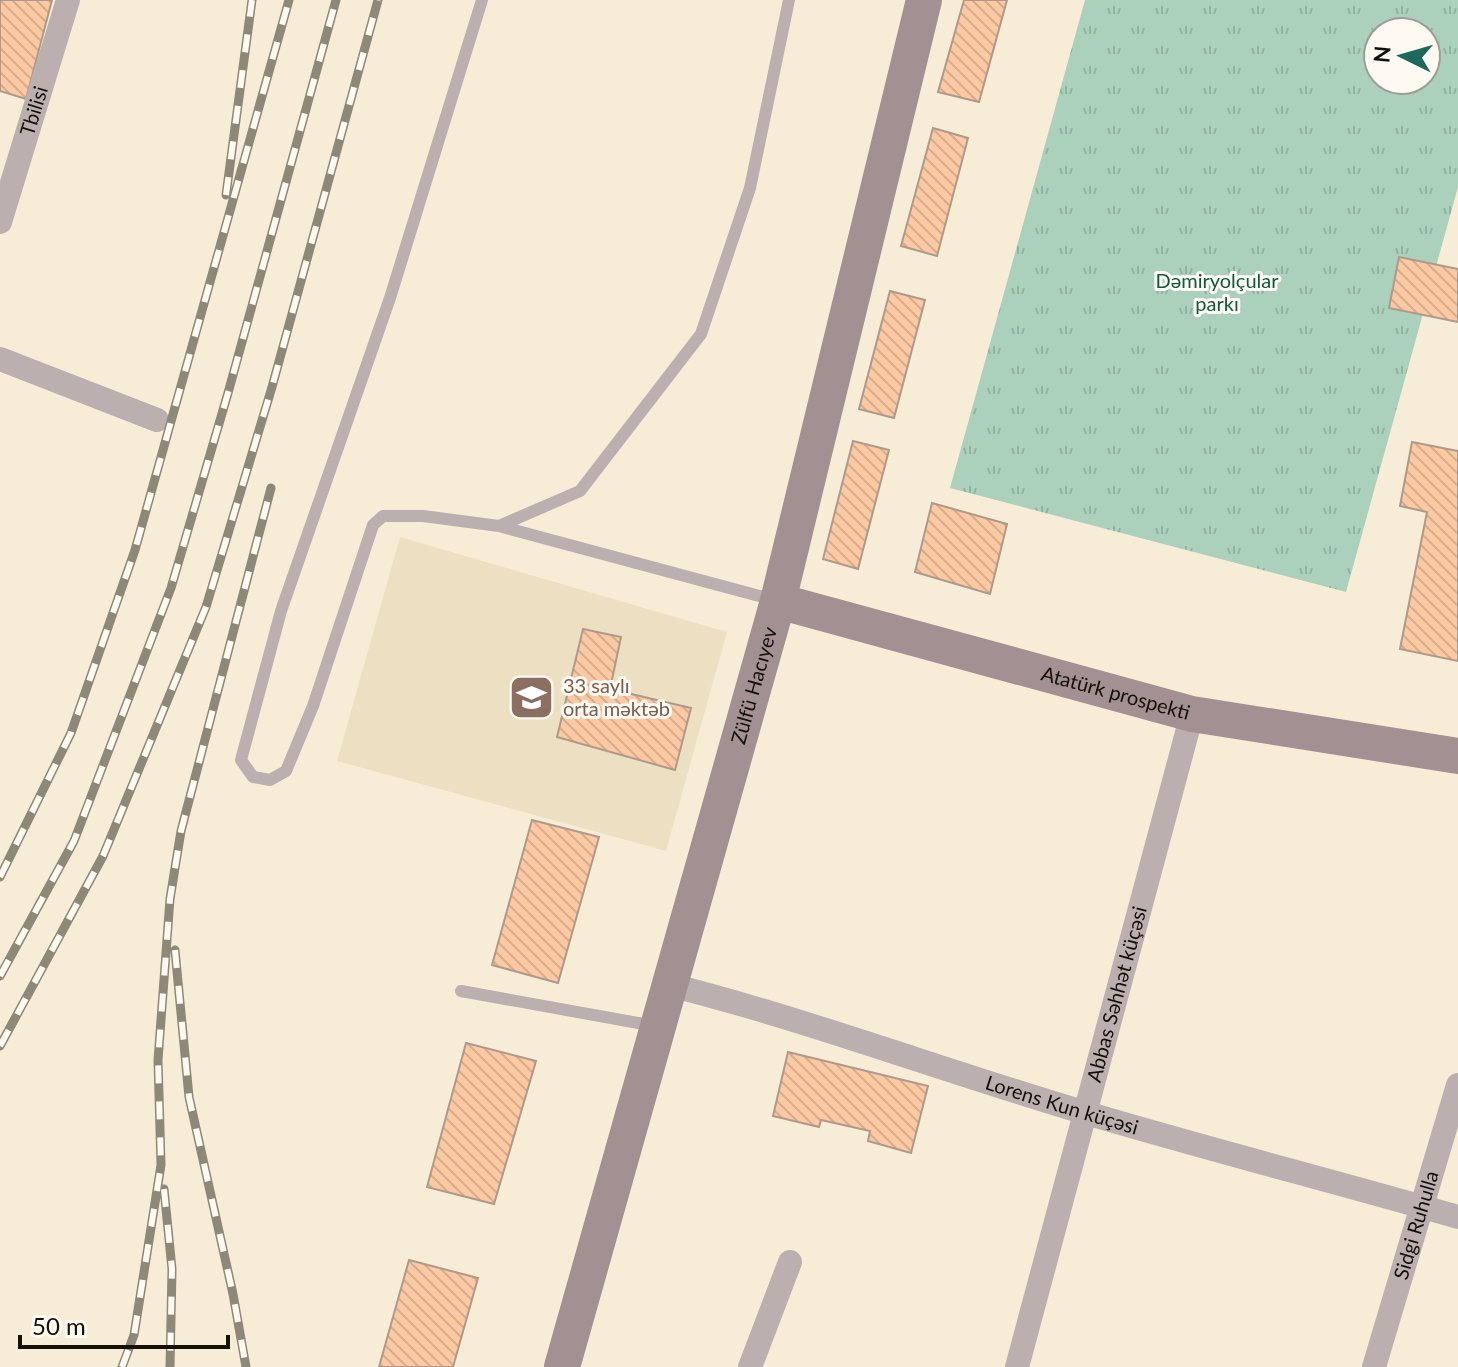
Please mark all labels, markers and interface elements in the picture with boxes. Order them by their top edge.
north arrow [1362,16,1442,96]
text: N [1367,45,1396,64]
street label: Tbilisi [14,83,52,139]
park label: Dəmiryolçular parkı [1156,268,1279,315]
street label: Zülfü Hacıyev [725,623,781,747]
street label: Atatürk prospekti [1039,660,1193,724]
school or university icon: 33 saylı orta məktəb [508,673,556,721]
place label: 33 saylı orta məktəb [563,673,670,720]
street label: Abbas Səhhət küçəsi [1081,903,1151,1084]
street label: Lorens Kun küçəsi [983,1070,1141,1139]
street label: Sidgi Ruhulla [1388,1168,1443,1282]
scale bar [20,1299,228,1349]
text: 50 m [32,1311,86,1340]

